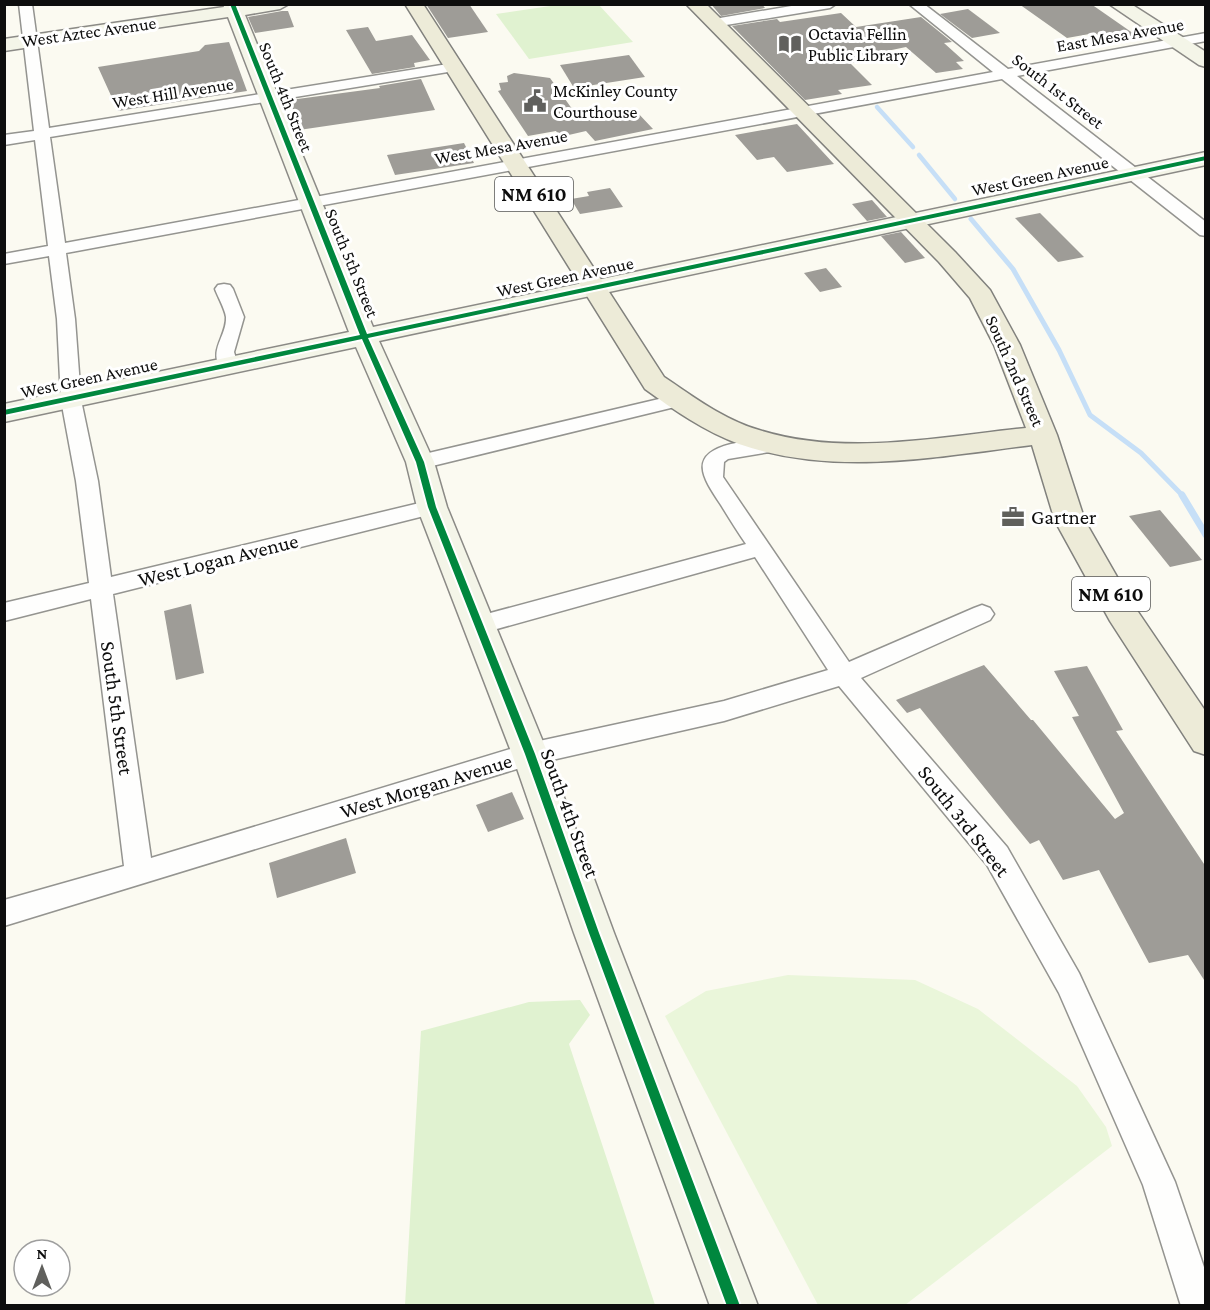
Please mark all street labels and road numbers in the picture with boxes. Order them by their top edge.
street label: West Aztec Avenue [20,13,158,51]
street label: East Mesa Avenue [1055,14,1185,56]
street label: South 4th Street [255,39,317,156]
street label: South 1st Street [1008,49,1108,134]
street label: West Hill Avenue [111,74,235,112]
street label: West Mesa Avenue [433,125,569,169]
street label: West Green Avenue [970,152,1110,200]
road number: NM 610 [495,177,573,211]
street label: South 5th Street [321,206,383,321]
street label: West Green Avenue [495,253,635,301]
street label: South 2nd Street [982,312,1049,430]
street label: West Green Avenue [19,354,159,402]
street label: West Logan Avenue [135,528,301,592]
road number: NM 610 [1072,577,1150,611]
street label: South 5th Street [96,640,138,777]
street label: South 4th Street [536,745,605,882]
street label: West Morgan Avenue [337,748,515,824]
street label: South 3rd Street [913,761,1016,882]

